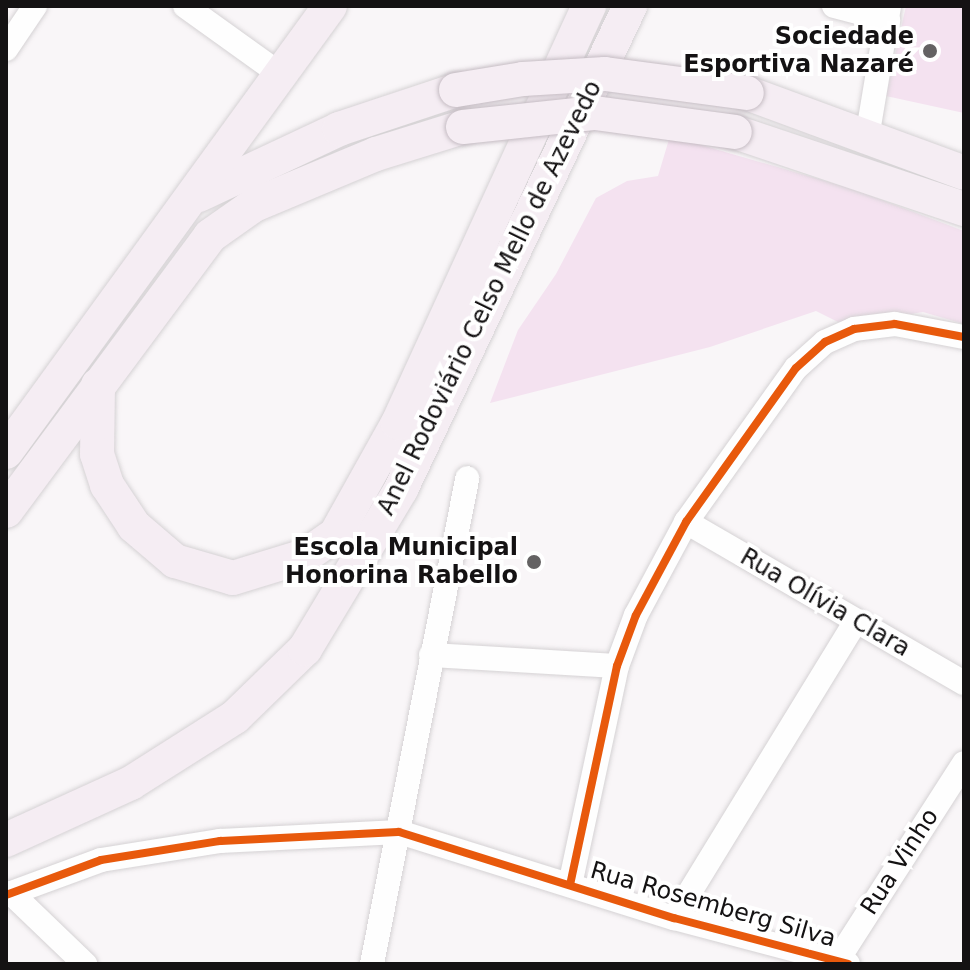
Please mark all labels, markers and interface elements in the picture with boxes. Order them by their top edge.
place label: Sociedade Esportiva Nazaré [683,23,914,79]
marker: Sociedade Esportiva Nazaré [921,42,939,60]
street label: Anel Rodoviário Celso Mello de Azevedo [372,76,608,520]
place label: Escola Municipal Honorina Rabello [285,534,518,590]
street label: Rua Olívia Clara [735,543,915,663]
marker: Escola Municipal Honorina Rabello [525,553,543,571]
street label: Rua Vinho [855,803,945,921]
street label: Rua Rosemberg Silva [587,856,839,954]

